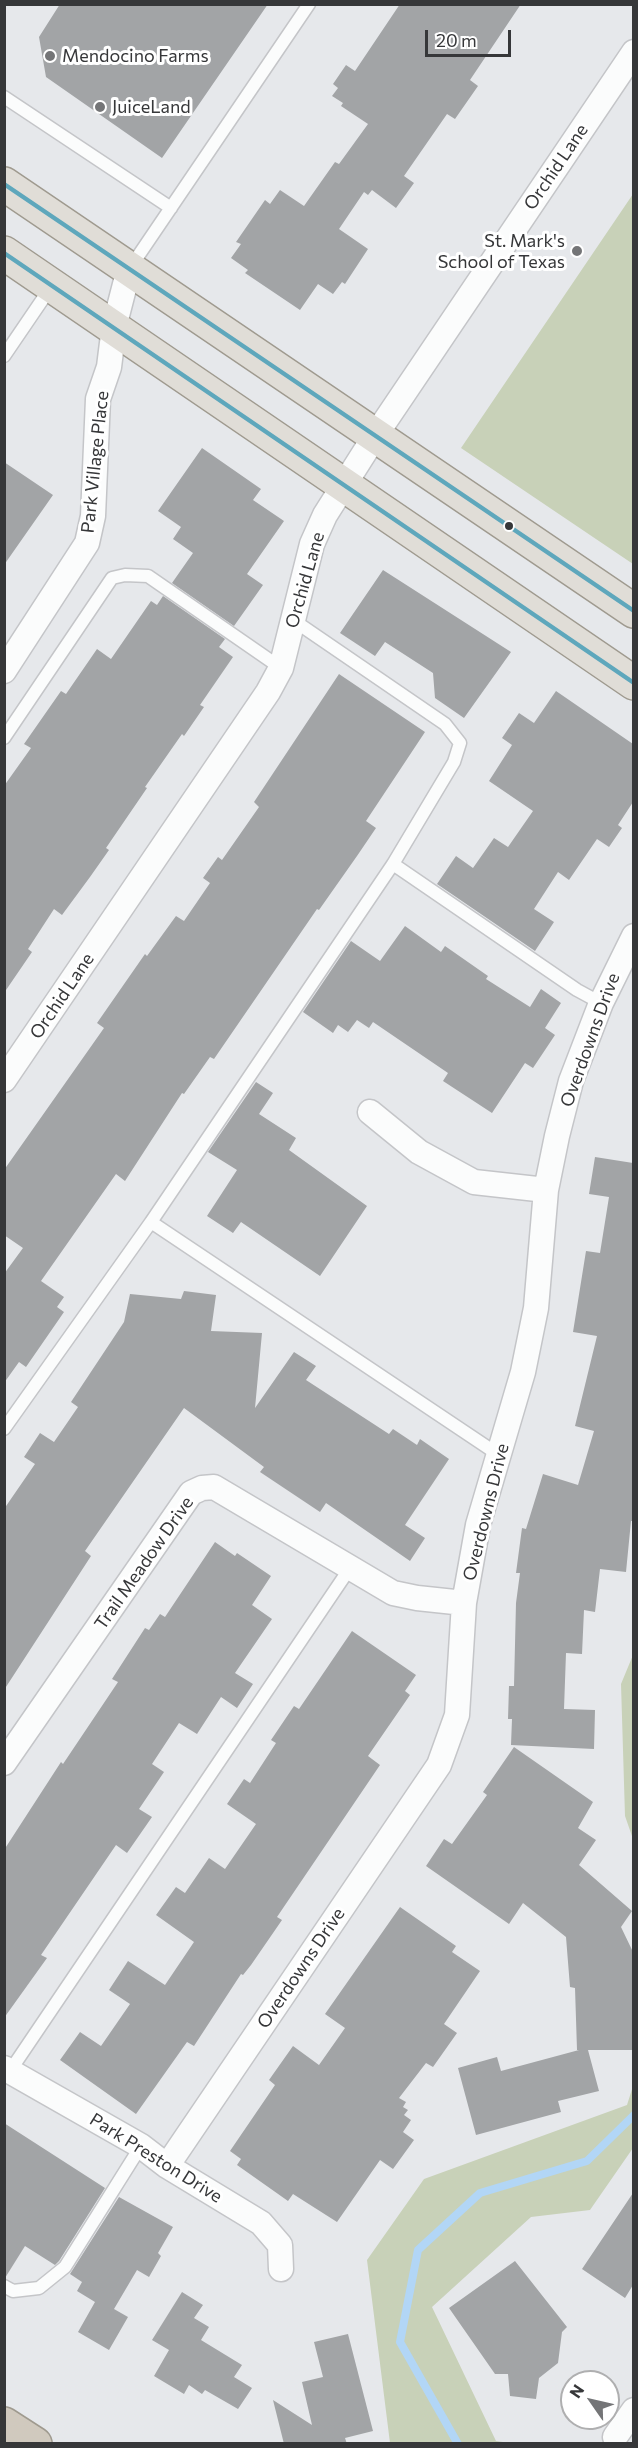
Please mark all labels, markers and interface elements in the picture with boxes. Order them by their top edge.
scale bar [428,18,514,56]
text: 20 m [436,29,477,51]
place label: Mendocino Farms [62,45,209,67]
marker: Mendocino Farms [43,49,57,63]
place label: JuiceLand [112,96,191,118]
marker: JuiceLand [93,100,107,114]
street label: Orchid Lane [519,120,593,214]
place label: St. Mark's School of Texas [438,230,565,272]
marker: St. Mark's School of Texas [570,244,584,258]
street label: Park Village Place [77,390,113,534]
unlabelled marker [503,520,515,532]
street label: Orchid Lane [281,530,329,630]
street label: Orchid Lane [25,949,99,1043]
street label: Overdowns Drive [556,970,624,1110]
street label: Overdowns Drive [459,1441,513,1583]
street label: Trail Meadow Drive [90,1492,198,1634]
street label: Overdowns Drive [253,1904,349,2032]
street label: Park Preston Drive [86,2109,226,2207]
north arrow [560,2370,620,2430]
text: N [565,2380,588,2401]

